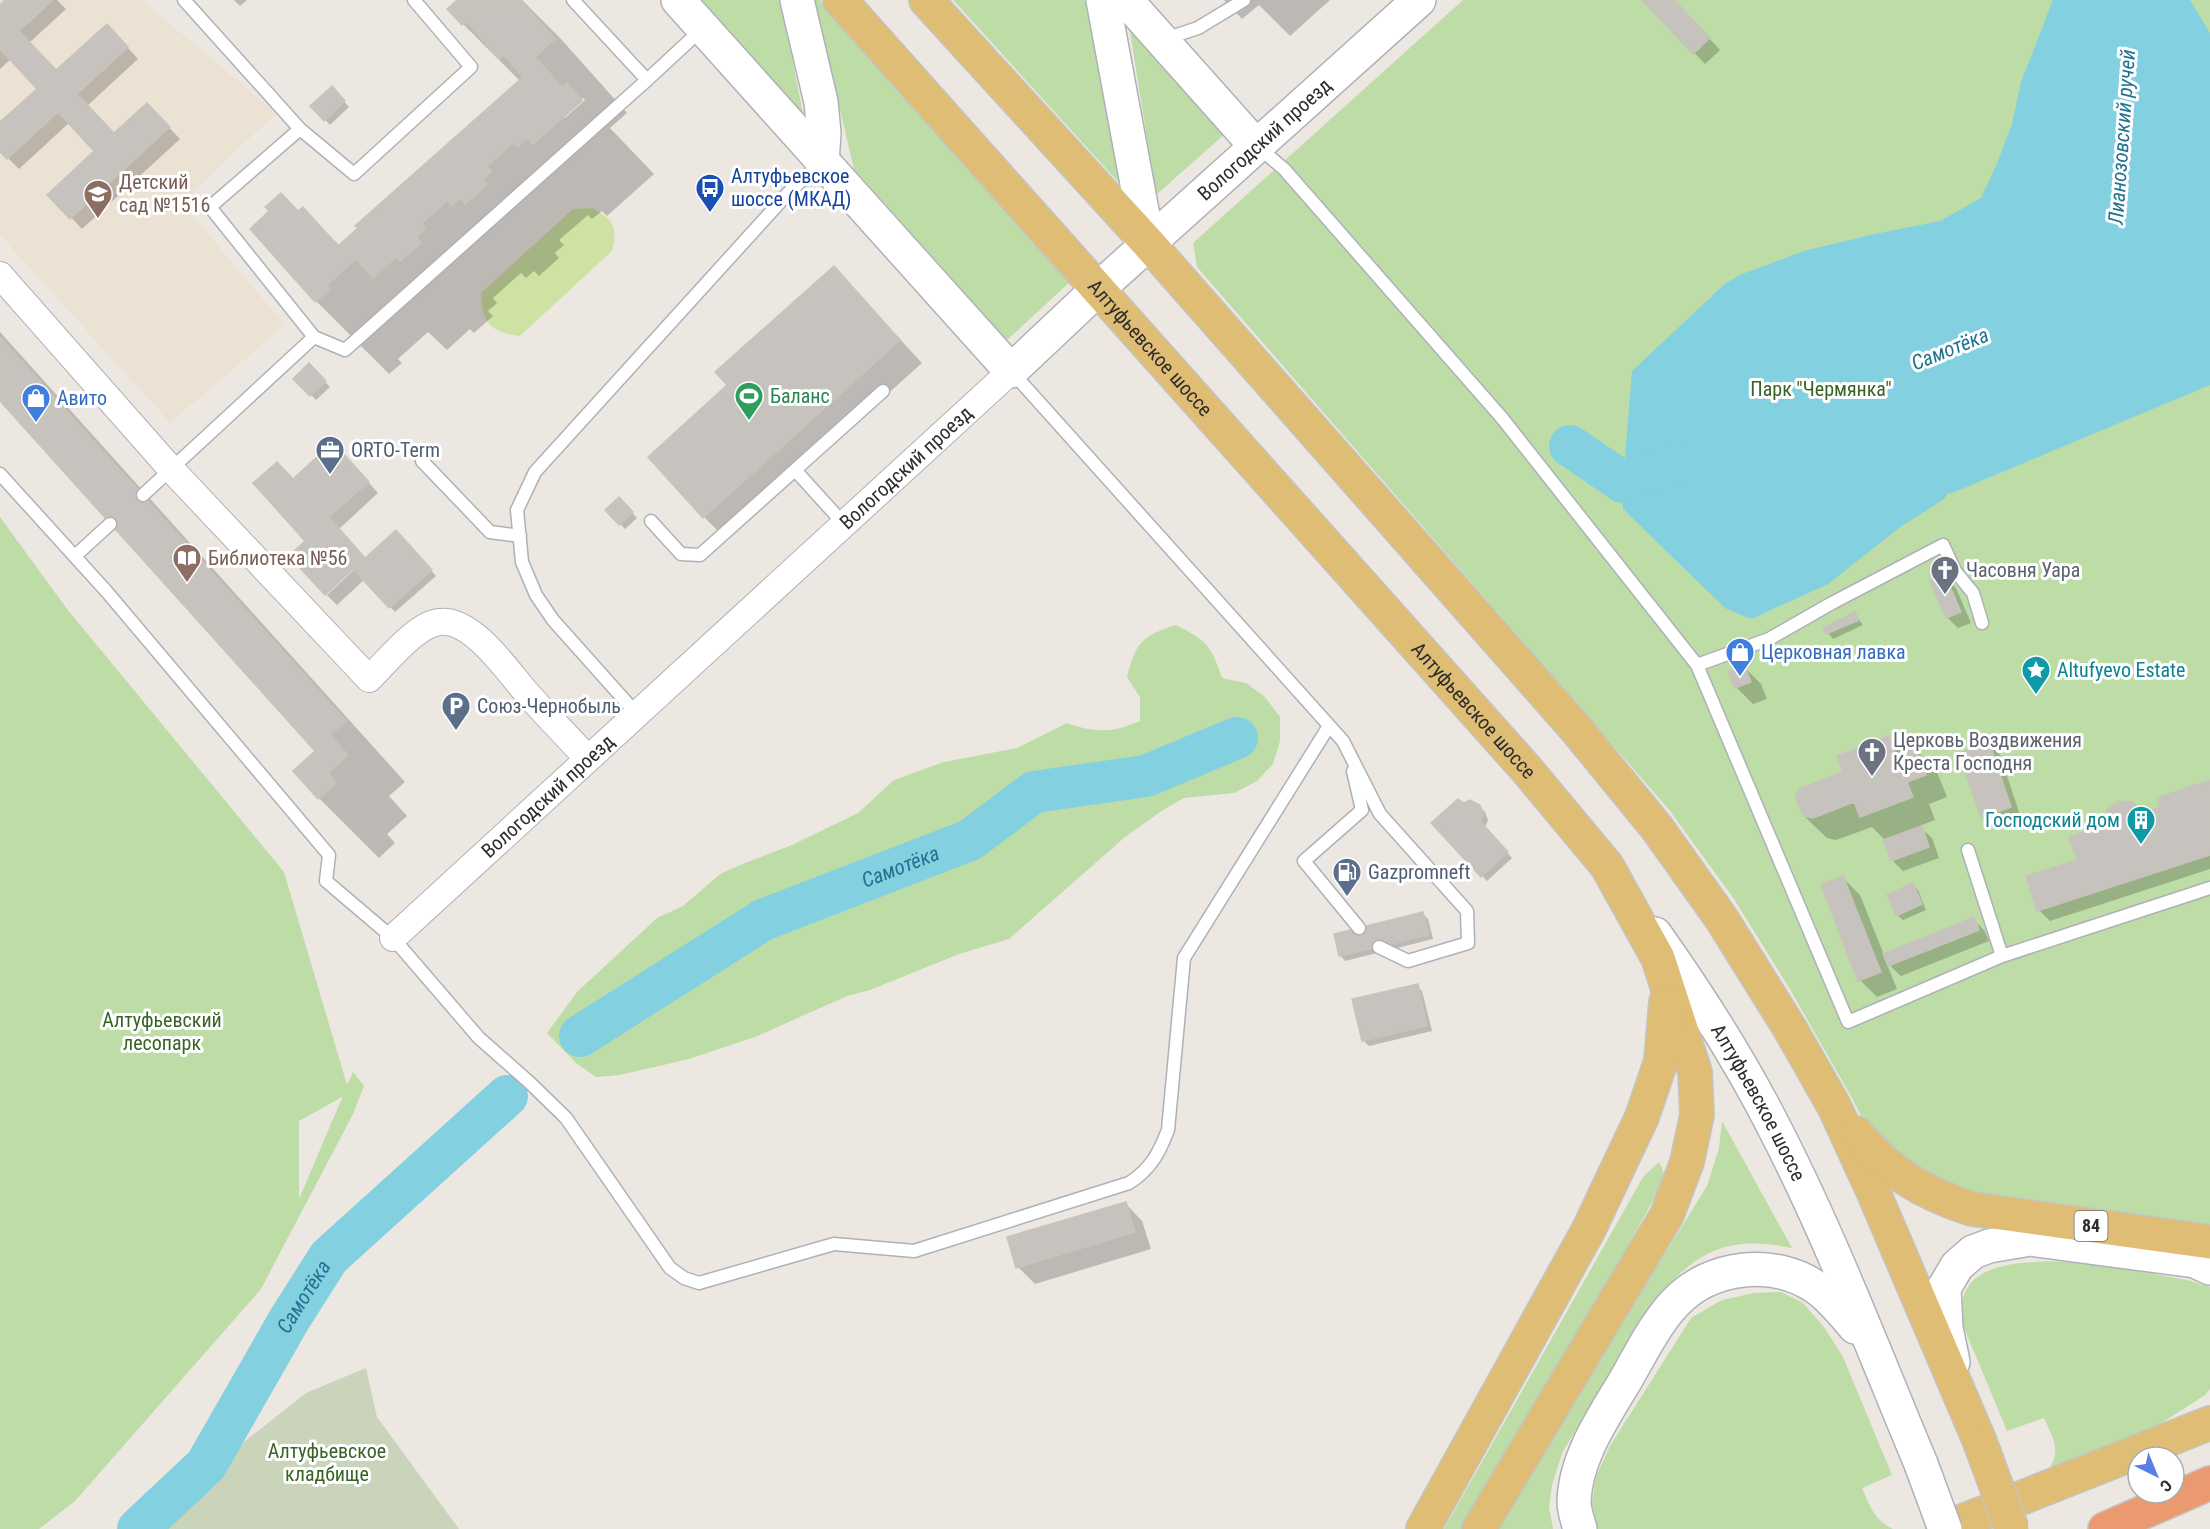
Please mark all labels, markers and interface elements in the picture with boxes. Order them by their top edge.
water label: Лианозовский ручей [2104,49,2140,226]
street label: Вологодский проезд [1193,73,1336,205]
place label: Алтуфьевское шоссе (МКАД) [731,164,851,211]
place label: Детский сад №1516 [119,170,210,217]
bus stop icon: Алтуфьевское шоссе (МКАД) [694,172,726,214]
school or university icon: Детский сад №1516 [82,178,114,220]
street label: Алтуфьевское шоссе [1083,274,1217,421]
water label: Самотёка [1908,323,1992,375]
park label: Парк "Чермянка" [1750,377,1892,401]
sports icon: Баланс [733,380,765,422]
shop icon: Авито [20,382,52,424]
place label: Баланс [770,384,830,408]
place label: Авито [57,386,107,410]
street label: Вологодский проезд [835,401,977,534]
office icon: ORTO-Term [314,434,346,476]
place label: ORTO-Term [351,438,440,462]
library icon: Библиотека №56 [171,542,203,584]
place label: Библиотека №56 [208,546,347,570]
church icon: Часовня Уара [1929,554,1961,596]
place label: Часовня Уара [1966,558,2080,582]
shop icon: Церковная лавка [1724,636,1756,678]
street label: Алтуфьевское шоссе [1407,637,1541,784]
place label: Церковная лавка [1761,640,1906,664]
place icon: Altufyevo Estate [2020,654,2052,696]
place label: Altufyevo Estate [2057,658,2185,682]
parking icon: Союз-Чернобыль [440,690,472,732]
place label: Союз-Чернобыль [477,694,621,718]
place label: Церковь Воздвижения Креста Господня [1893,728,2082,775]
street label: Вологодский проезд [476,729,619,863]
church icon: Церковь Воздвижения Креста Господня [1856,736,1888,778]
building icon: Господский дом [2125,804,2157,846]
place label: Господский дом [1985,808,2120,832]
water label: Самотёка [858,841,943,893]
fuel station icon: Gazpromneft [1331,856,1363,898]
place label: Gazpromneft [1368,860,1470,884]
park label: Алтуфьевский лесопарк [102,1008,222,1055]
street label: Алтуфьевское шоссе [1706,1020,1811,1185]
road number: 84 [2074,1211,2108,1241]
water label: Самотёка [272,1256,336,1337]
park label: Алтуфьевское кладбище [268,1439,386,1486]
north arrow [2126,1445,2186,1505]
text: С [2156,1476,2176,1496]

